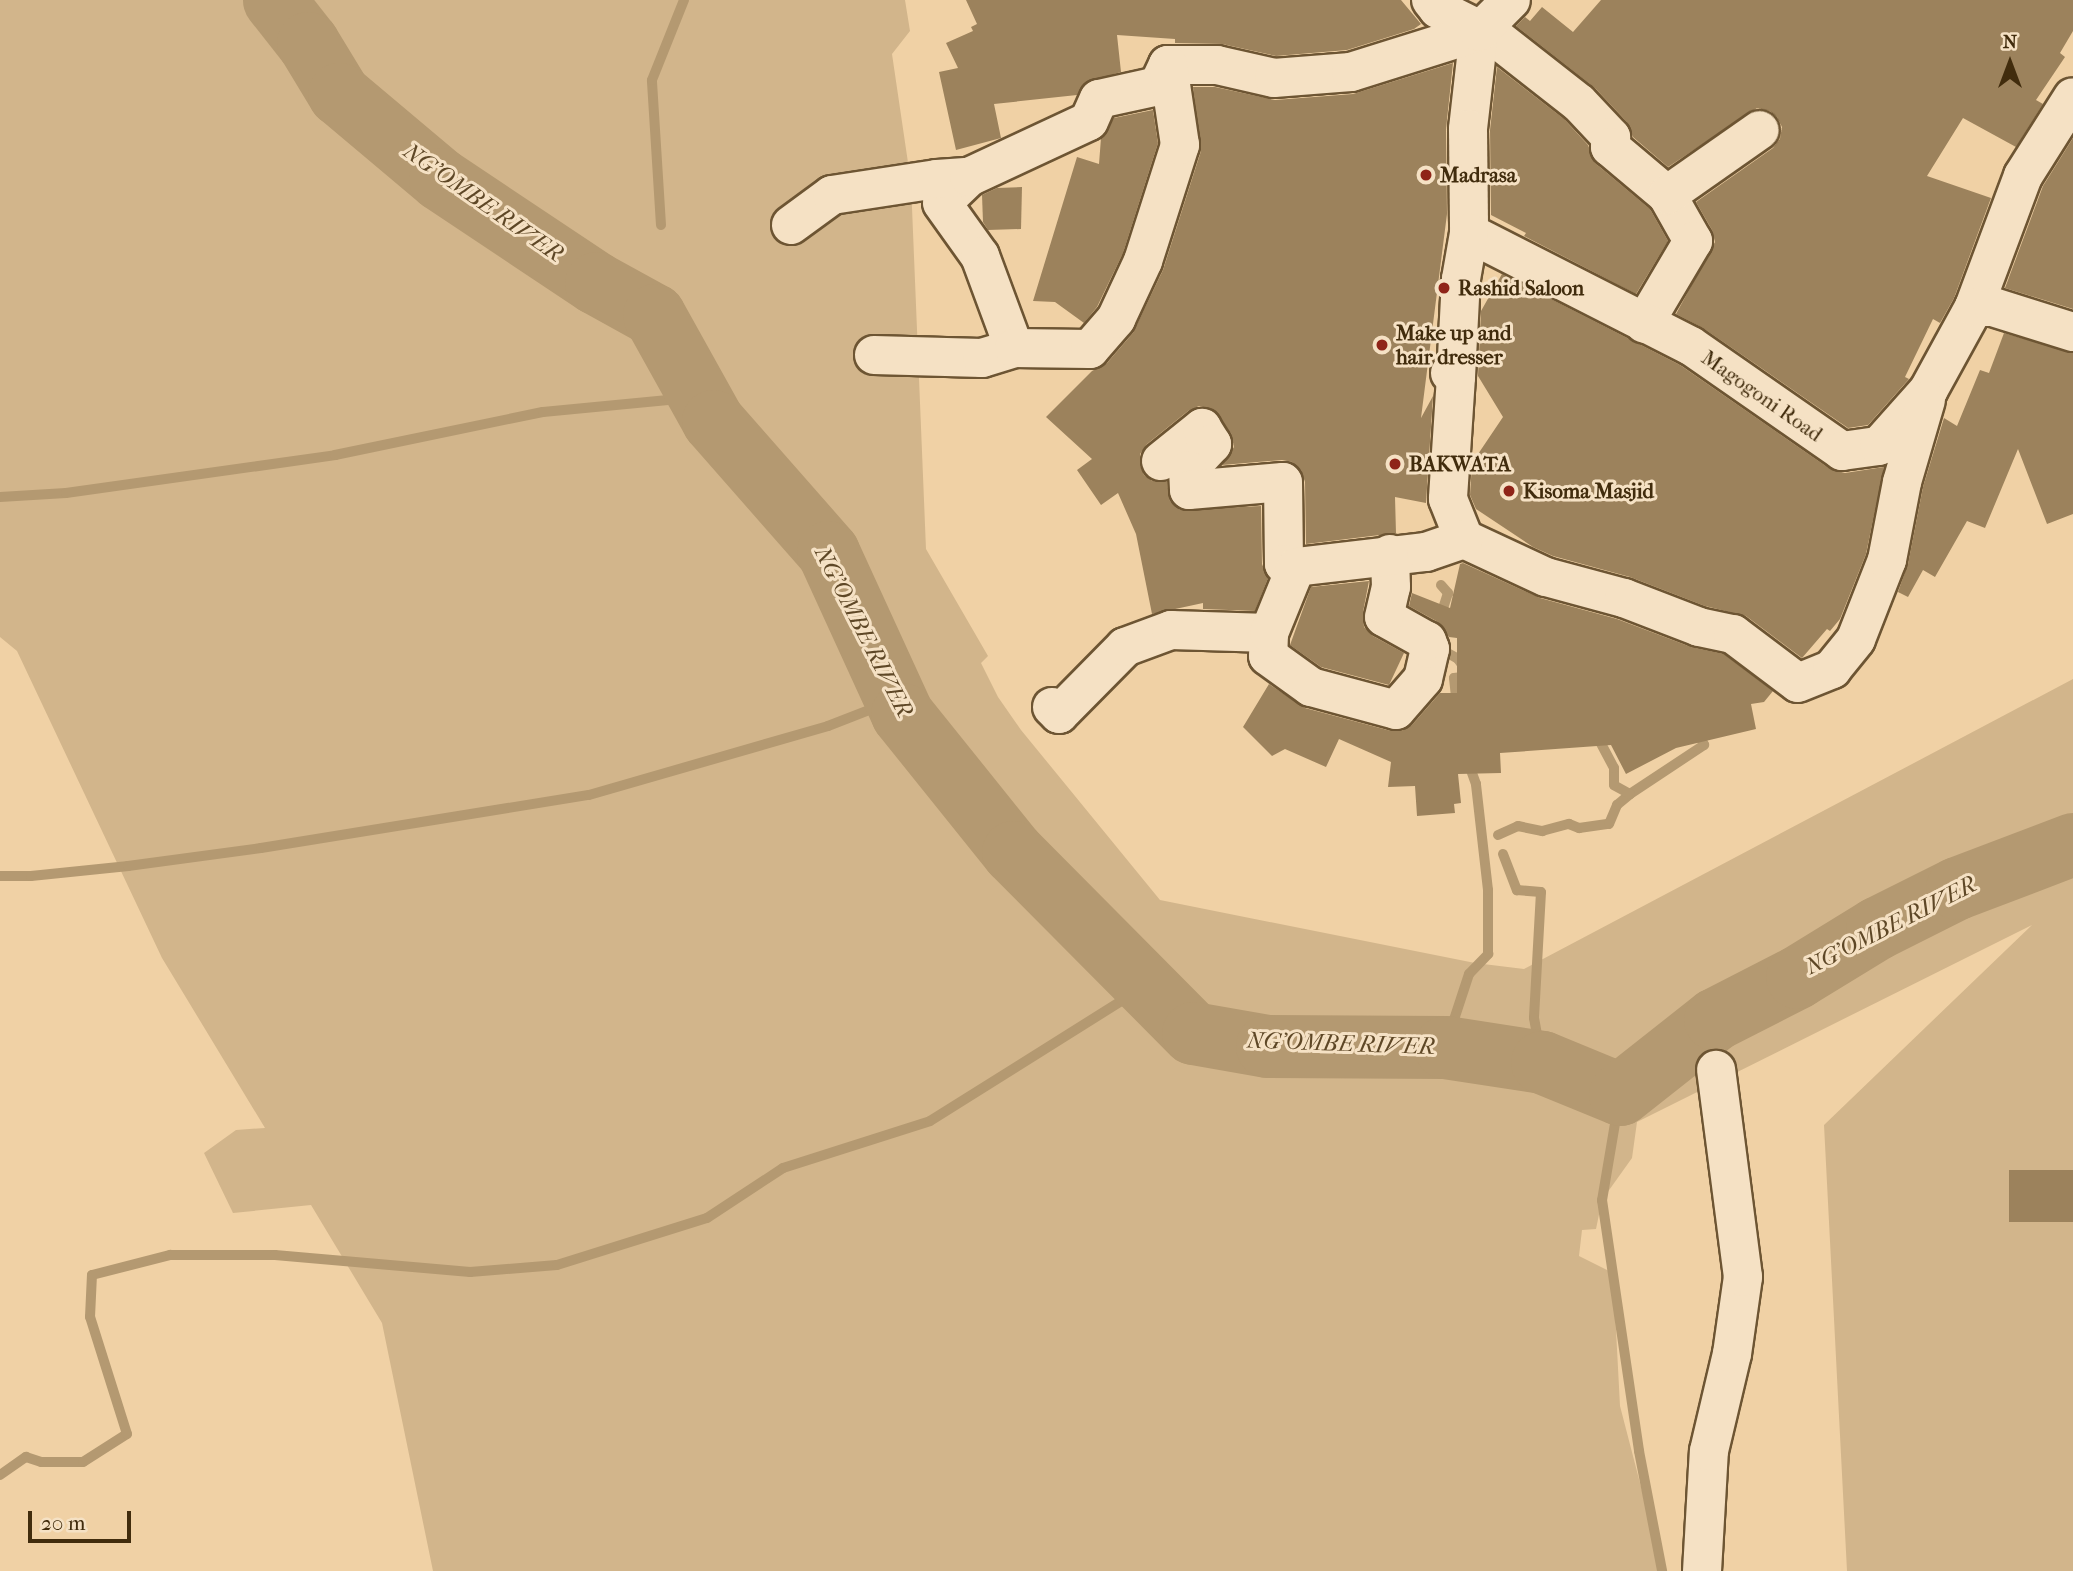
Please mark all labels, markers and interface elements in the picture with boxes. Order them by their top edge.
north arrow [1975,28,2045,98]
text: N [2003,31,2017,53]
water label: NG'OMBE RIVER [398,138,568,268]
place label: Madrasa [1440,162,1516,188]
marker: Madrasa [1418,167,1434,183]
place label: Rashid Saloon [1458,275,1584,301]
marker: Rashid Saloon [1436,280,1452,296]
place label: Make up and hair dresser [1396,320,1511,370]
marker: Make up and hair dresser [1374,337,1390,353]
street label: Magogoni Road [1697,345,1827,447]
place label: BAKWATA [1409,451,1511,477]
marker: BAKWATA [1387,456,1403,472]
place label: Kisoma Masjid [1523,478,1654,504]
marker: Kisoma Masjid [1501,483,1517,499]
water label: NG'OMBE RIVER [808,542,918,722]
water label: NG'OMBE RIVER [1801,871,1981,981]
water label: NG'OMBE RIVER [1246,1027,1436,1061]
scale bar [32,1498,135,1542]
text: 20 m [41,1511,85,1535]

